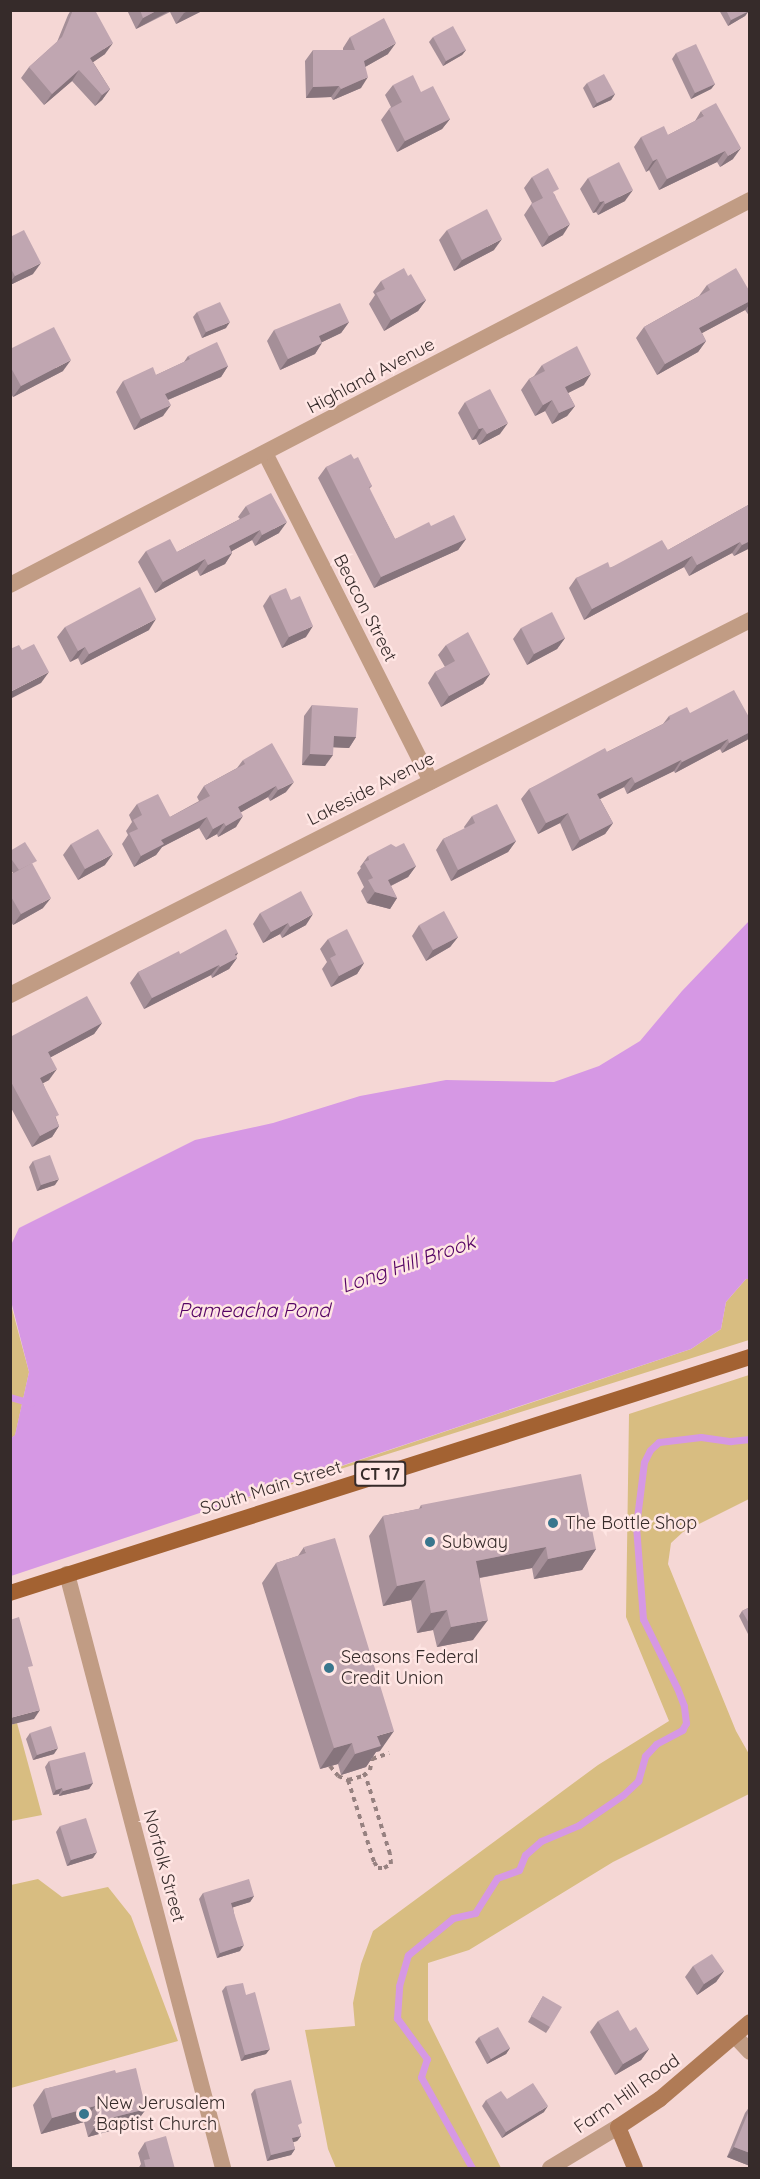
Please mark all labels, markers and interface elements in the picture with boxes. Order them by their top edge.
street label: Highland Avenue [304,333,438,419]
street label: Beacon Street [329,551,401,665]
street label: Lakeside Avenue [304,748,438,830]
water label: Long Hill Brook [338,1229,478,1297]
water label: Pameacha Pond [178,1297,330,1321]
street label: South Main Street [198,1456,344,1520]
road number: CT 17 [353,1461,407,1487]
place label: The Bottle Shop [565,1512,697,1534]
marker: The Bottle Shop [546,1516,560,1530]
place label: Subway [442,1531,508,1553]
marker: Subway [423,1535,437,1549]
place label: Seasons Federal Credit Union [341,1647,478,1690]
marker: Seasons Federal Credit Union [322,1661,336,1675]
street label: Norfolk Street [139,1807,189,1925]
street label: Farm Hill Road [570,2050,684,2138]
place label: New Jerusalem Baptist Church [96,2093,225,2136]
marker: New Jerusalem Baptist Church [77,2107,91,2121]

